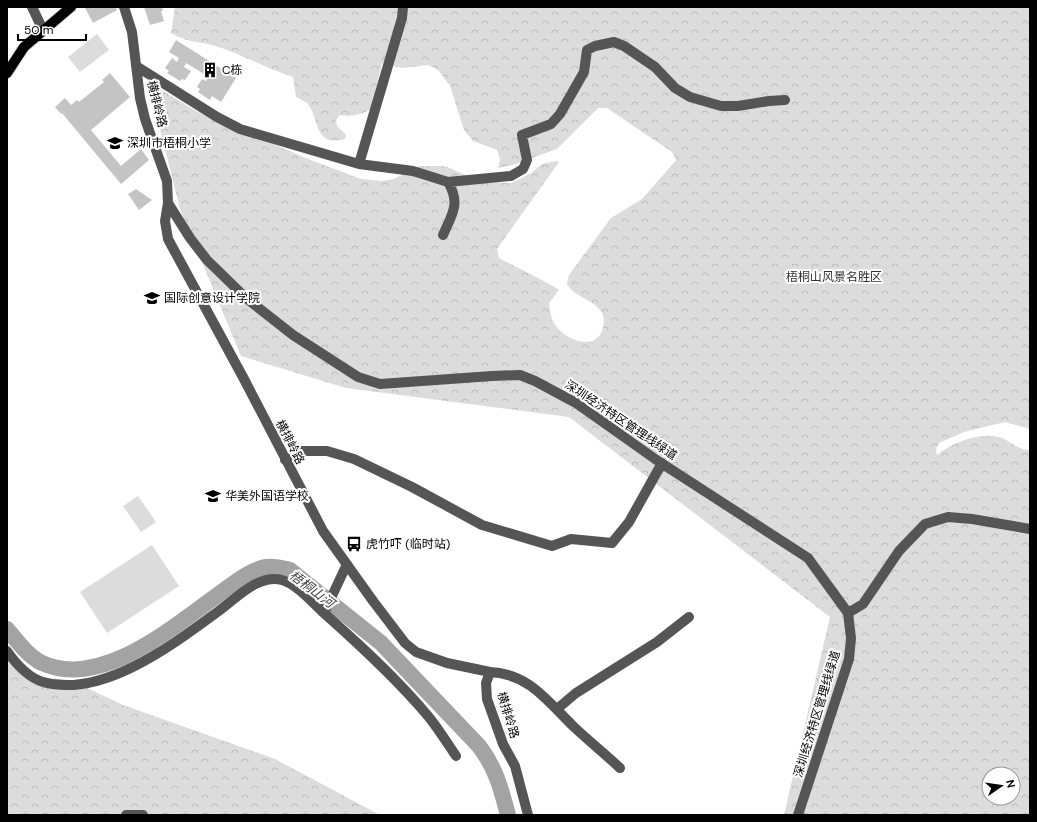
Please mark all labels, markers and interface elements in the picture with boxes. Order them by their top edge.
scale bar [18,16,86,42]
text: 50 m [24,22,53,38]
building icon: C栋 [201,61,219,79]
place label: C栋 [222,62,243,78]
street label: 横排岭路 [143,79,171,129]
school or university icon: 深圳市梧桐小学 [106,134,124,152]
place label: 深圳市梧桐小学 [127,135,211,151]
park label: 梧桐山风景名胜区 [786,269,882,285]
school or university icon: 国际创意设计学院 [143,289,161,307]
place label: 国际创意设计学院 [164,290,260,306]
street label: 深圳经济特区管理线绿道 [562,376,680,464]
street label: 横排岭路 [272,417,308,467]
school or university icon: 华美外国语学校 [204,487,222,505]
place label: 华美外国语学校 [225,488,309,504]
bus stop icon: 虎竹吓 (临时站) [345,535,363,553]
place label: 虎竹吓 (临时站) [366,536,450,552]
water label: 梧桐山河 [286,567,340,613]
street label: 深圳经济特区管理线绿道 [790,649,844,779]
street label: 横排岭路 [493,690,523,740]
north arrow [981,766,1021,806]
text: N [1003,778,1018,789]

